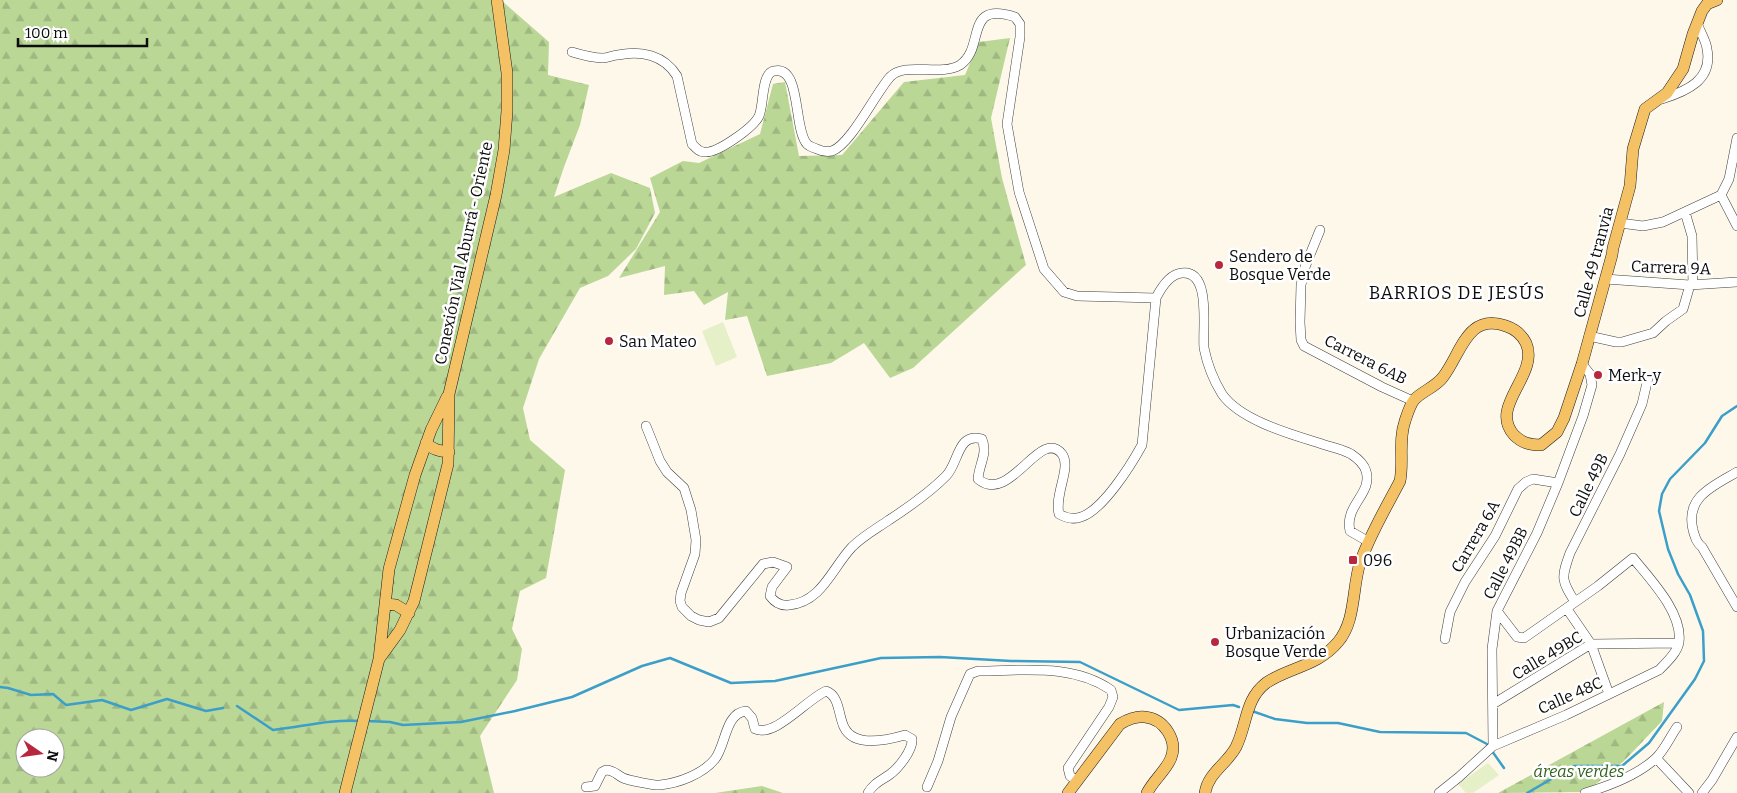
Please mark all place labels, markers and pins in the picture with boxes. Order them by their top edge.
place label: Sendero de Bosque Verde [1229,247,1331,284]
marker: Sendero de Bosque Verde [1213,259,1225,271]
place label: San Mateo [619,332,697,351]
marker: San Mateo [603,335,615,347]
place label: Merk-y [1608,366,1662,385]
marker: Merk-y [1592,369,1604,381]
place label: 096 [1363,551,1392,570]
marker: 096 [1347,554,1359,566]
place label: Urbanización Bosque Verde [1225,624,1327,661]
marker: Urbanización Bosque Verde [1209,636,1221,648]

